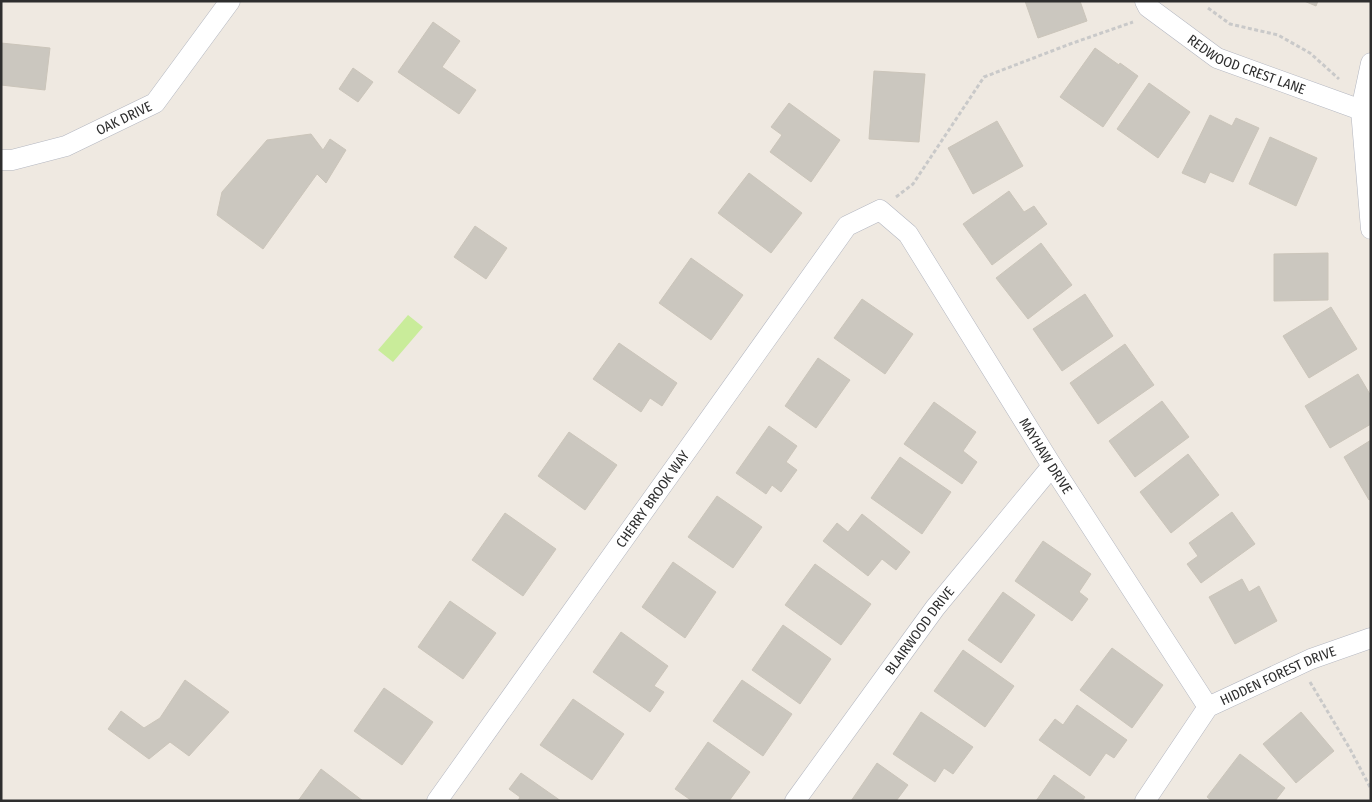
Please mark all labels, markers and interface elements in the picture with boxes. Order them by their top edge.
street label: REDWOOD CREST LANE [1184,31,1308,98]
street label: OAK DRIVE [93,97,155,139]
street label: MAYHAW DRIVE [1016,415,1076,497]
street label: CHERRY BROOK WAY [612,447,693,551]
street label: BLAIRWOOD DRIVE [881,583,958,678]
street label: HIDDEN FOREST DRIVE [1217,642,1339,709]

